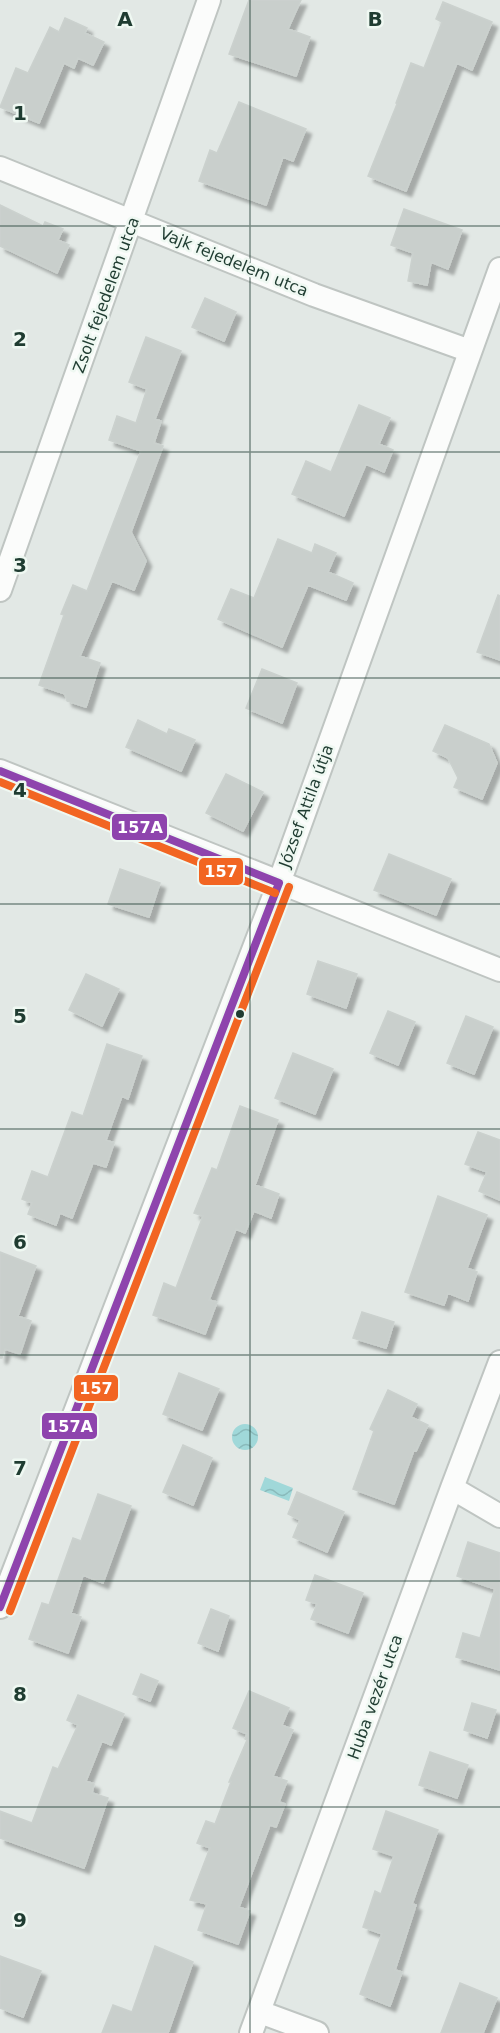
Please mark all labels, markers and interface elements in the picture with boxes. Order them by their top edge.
text: A [117,7,133,31]
text: B [367,7,383,31]
text: 1 [13,101,27,125]
street label: Zsolt fejedelem utca [69,214,143,376]
street label: Vajk fejedelem utca [157,224,311,300]
text: 2 [13,327,27,351]
text: 3 [13,553,27,577]
street label: József Attila útja [275,742,337,871]
text: 4 [13,778,27,802]
line badge: 157A [111,813,168,841]
text: 157A [117,818,164,837]
line badge: 157 [198,857,244,886]
text: 157 [204,862,238,881]
text: 5 [13,1004,27,1028]
unlabelled marker [234,1008,246,1020]
text: 6 [13,1230,27,1254]
line badge: 157 [73,1374,119,1402]
text: 157 [79,1379,113,1398]
line badge: 157A [41,1412,98,1440]
text: 157A [47,1417,94,1436]
text: 7 [13,1456,27,1480]
street label: Huba vezér utca [344,1632,406,1762]
text: 8 [13,1682,27,1706]
text: 9 [13,1908,27,1932]

